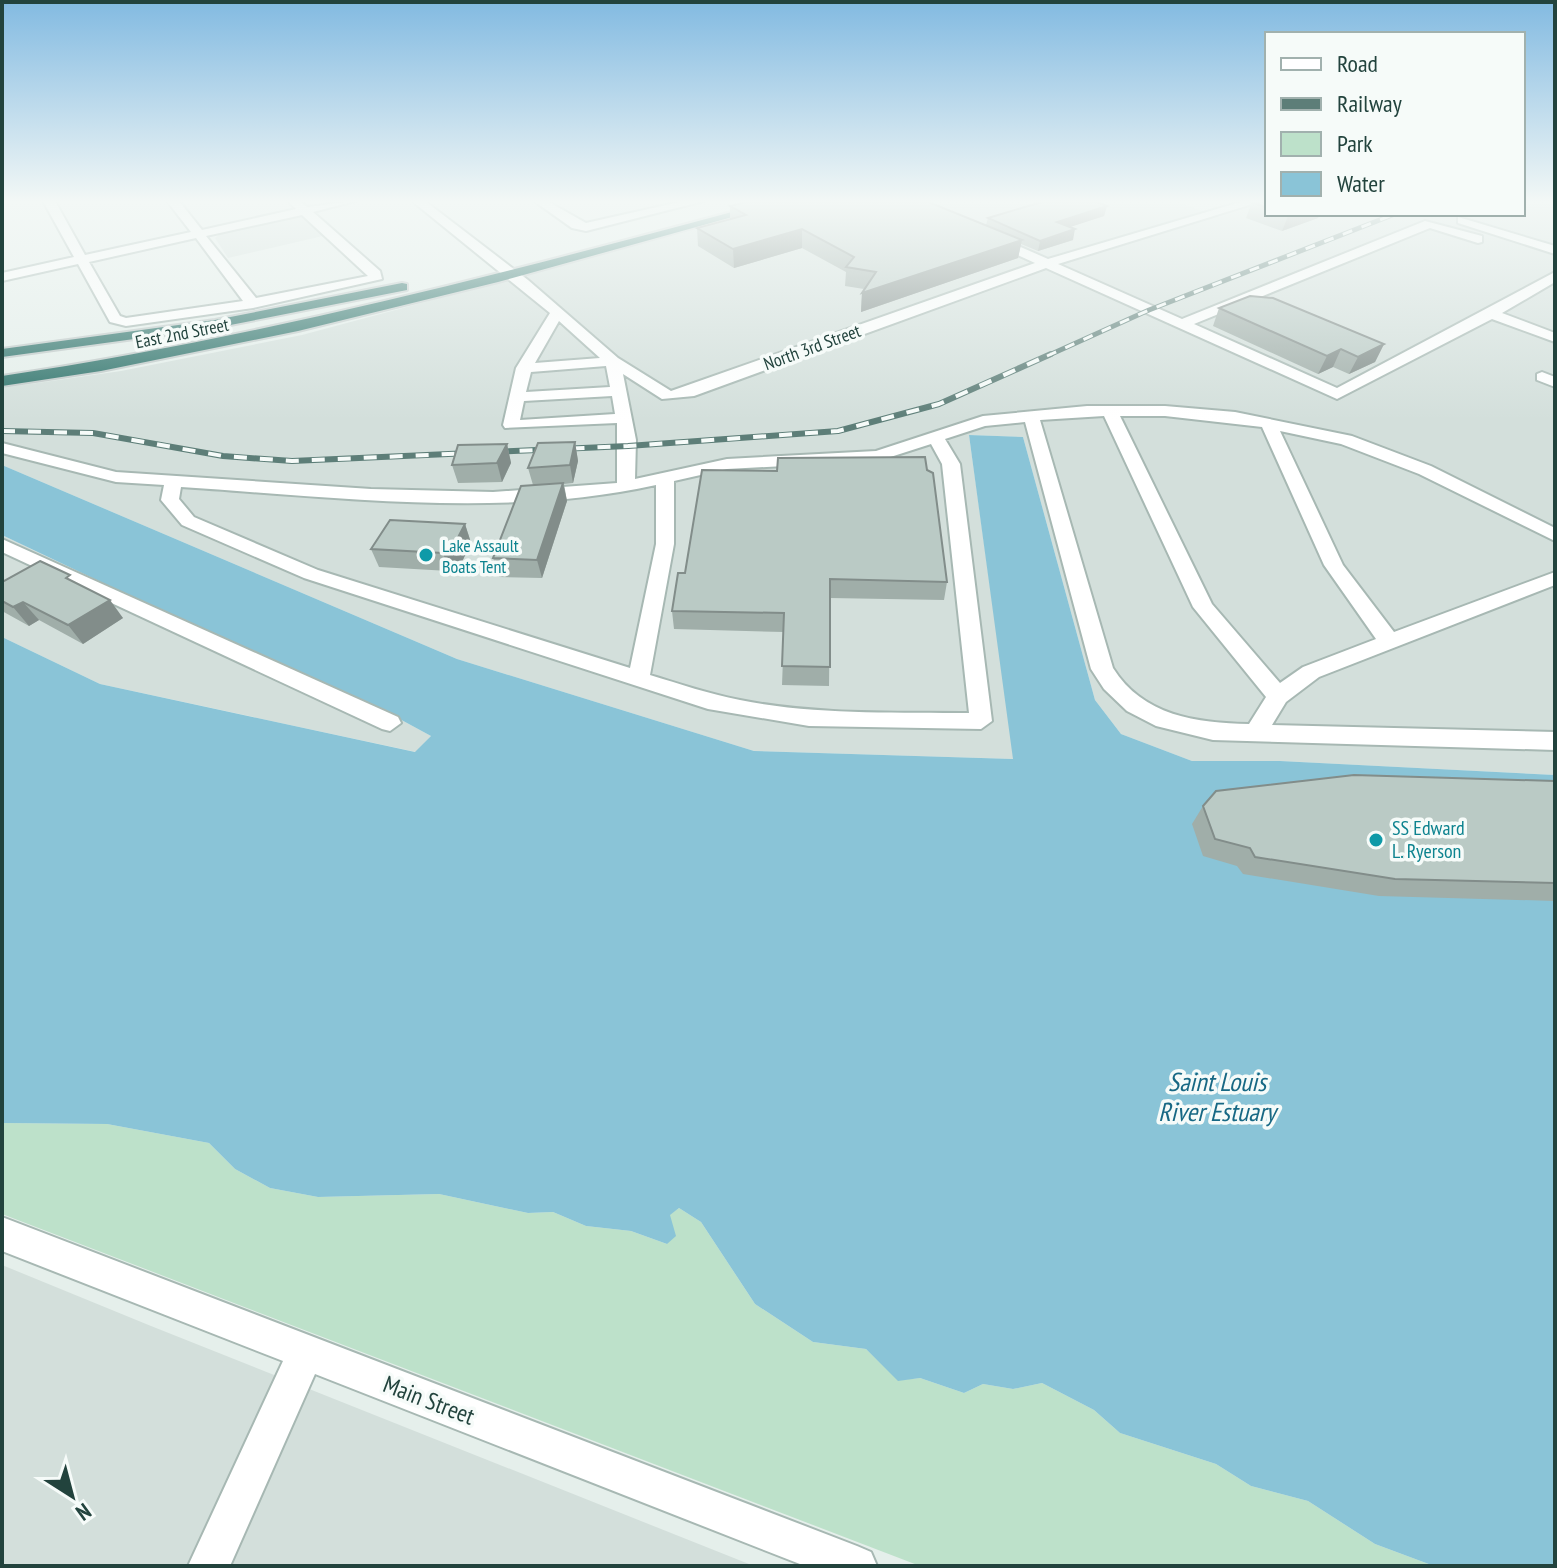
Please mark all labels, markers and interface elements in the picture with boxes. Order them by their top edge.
legend [1265,32,1525,216]
text: Road [1337,48,1378,79]
text: Railway [1337,88,1402,119]
text: Park [1337,128,1373,159]
text: Water [1337,168,1385,199]
street label: East 2nd Street [133,313,231,353]
street label: North 3rd Street [760,319,864,375]
place label: Lake Assault Boats Tent [442,534,519,578]
marker: Lake Assault Boats Tent [417,546,435,564]
place label: SS Edward L. Ryerson [1392,815,1465,864]
marker: SS Edward L. Ryerson [1367,831,1385,849]
water label: Saint Louis River Estuary [1158,1065,1279,1128]
street label: Main Street [379,1368,479,1432]
north arrow [32,1456,112,1536]
text: N [71,1497,97,1527]

